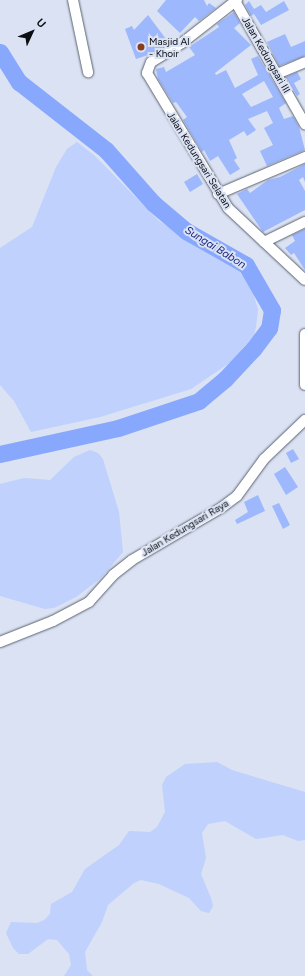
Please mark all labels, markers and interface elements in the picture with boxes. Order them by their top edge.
north arrow [12,12,52,52]
street label: Jalan Kedungsari III [239,15,293,95]
text: U [34,16,48,31]
place label: Masjid Al - Khoir [149,35,190,58]
marker: Masjid Al - Khoir [136,42,146,52]
street label: Jalan Kedungsari Selatan [164,110,234,210]
water label: Sungai Babon [182,224,248,272]
street label: Jalan Kedungsari Raya [139,497,231,559]

